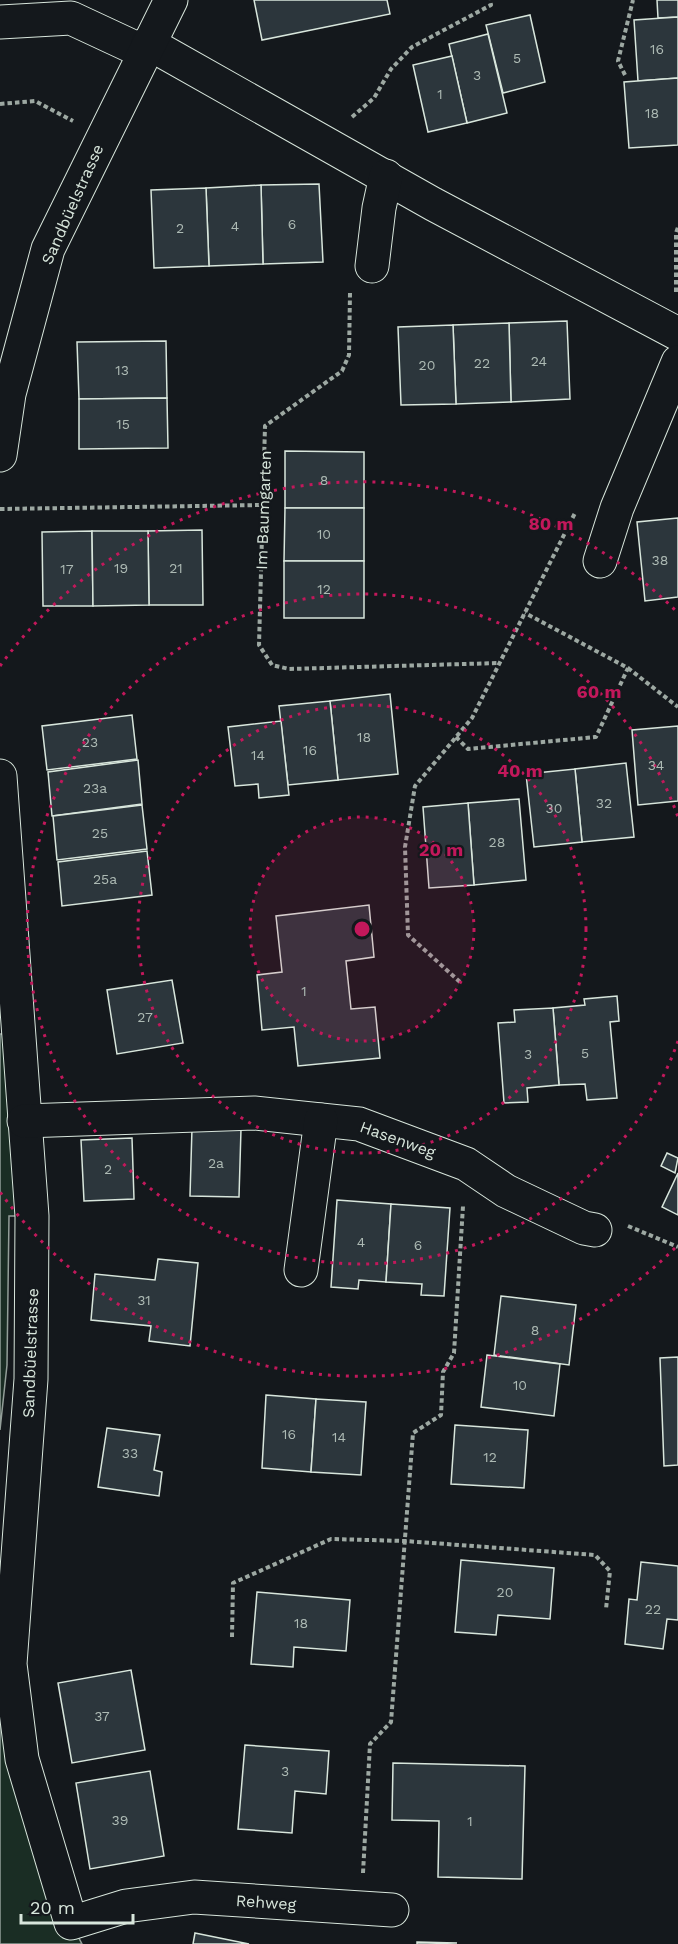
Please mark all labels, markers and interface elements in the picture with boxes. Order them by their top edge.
house number: 16 [650,41,664,57]
house number: 5 [513,50,521,66]
house number: 3 [473,67,481,83]
house number: 1 [437,86,443,102]
house number: 18 [645,105,659,121]
street label: Sandbüelstrasse [37,141,108,267]
house number: 6 [288,216,296,232]
house number: 4 [231,218,239,234]
house number: 2 [176,220,184,236]
house number: 24 [531,353,547,369]
house number: 22 [474,355,490,371]
house number: 20 [419,357,435,373]
house number: 13 [115,362,129,378]
house number: 15 [116,416,130,432]
street label: Im Baumgarten [252,450,275,570]
house number: 8 [320,472,328,488]
text: 80 m [529,513,573,534]
house number: 10 [317,526,331,542]
house number: 38 [652,552,668,568]
house number: 19 [114,560,128,576]
house number: 21 [169,560,183,576]
house number: 17 [60,561,74,577]
house number: 12 [317,581,331,597]
text: 60 m [577,681,621,702]
house number: 18 [357,729,371,745]
house number: 23 [82,734,98,750]
house number: 16 [303,742,317,758]
house number: 14 [251,747,265,763]
house number: 34 [648,757,664,773]
text: 40 m [497,760,543,781]
house number: 23a [83,780,107,796]
house number: 32 [596,795,612,811]
house number: 30 [546,800,562,816]
house number: 25 [92,825,108,841]
house number: 28 [489,834,505,850]
text: 20 m [419,839,463,860]
house number: 25a [93,871,117,887]
centre of rings [352,919,372,939]
house number: 1 [301,983,307,999]
house number: 27 [137,1009,153,1025]
house number: 5 [581,1045,589,1061]
house number: 3 [524,1046,532,1062]
street label: Hasenweg [357,1117,439,1162]
house number: 2a [208,1155,224,1171]
house number: 2 [104,1161,112,1177]
house number: 4 [357,1234,365,1250]
house number: 6 [414,1237,422,1253]
street label: Sandbüelstrasse [19,1288,42,1418]
house number: 31 [137,1292,151,1308]
house number: 8 [531,1322,539,1338]
house number: 10 [513,1377,527,1393]
house number: 16 [282,1426,296,1442]
house number: 14 [332,1429,346,1445]
house number: 33 [122,1445,138,1461]
house number: 12 [483,1449,497,1465]
house number: 20 [497,1584,513,1600]
house number: 22 [645,1601,661,1617]
house number: 18 [294,1615,308,1631]
house number: 37 [94,1708,110,1724]
house number: 3 [281,1763,289,1779]
house number: 39 [112,1812,128,1828]
house number: 1 [467,1813,473,1829]
scale bar [21,1887,134,1925]
street label: Rehweg [235,1891,297,1914]
text: 20 m [30,1897,75,1918]

